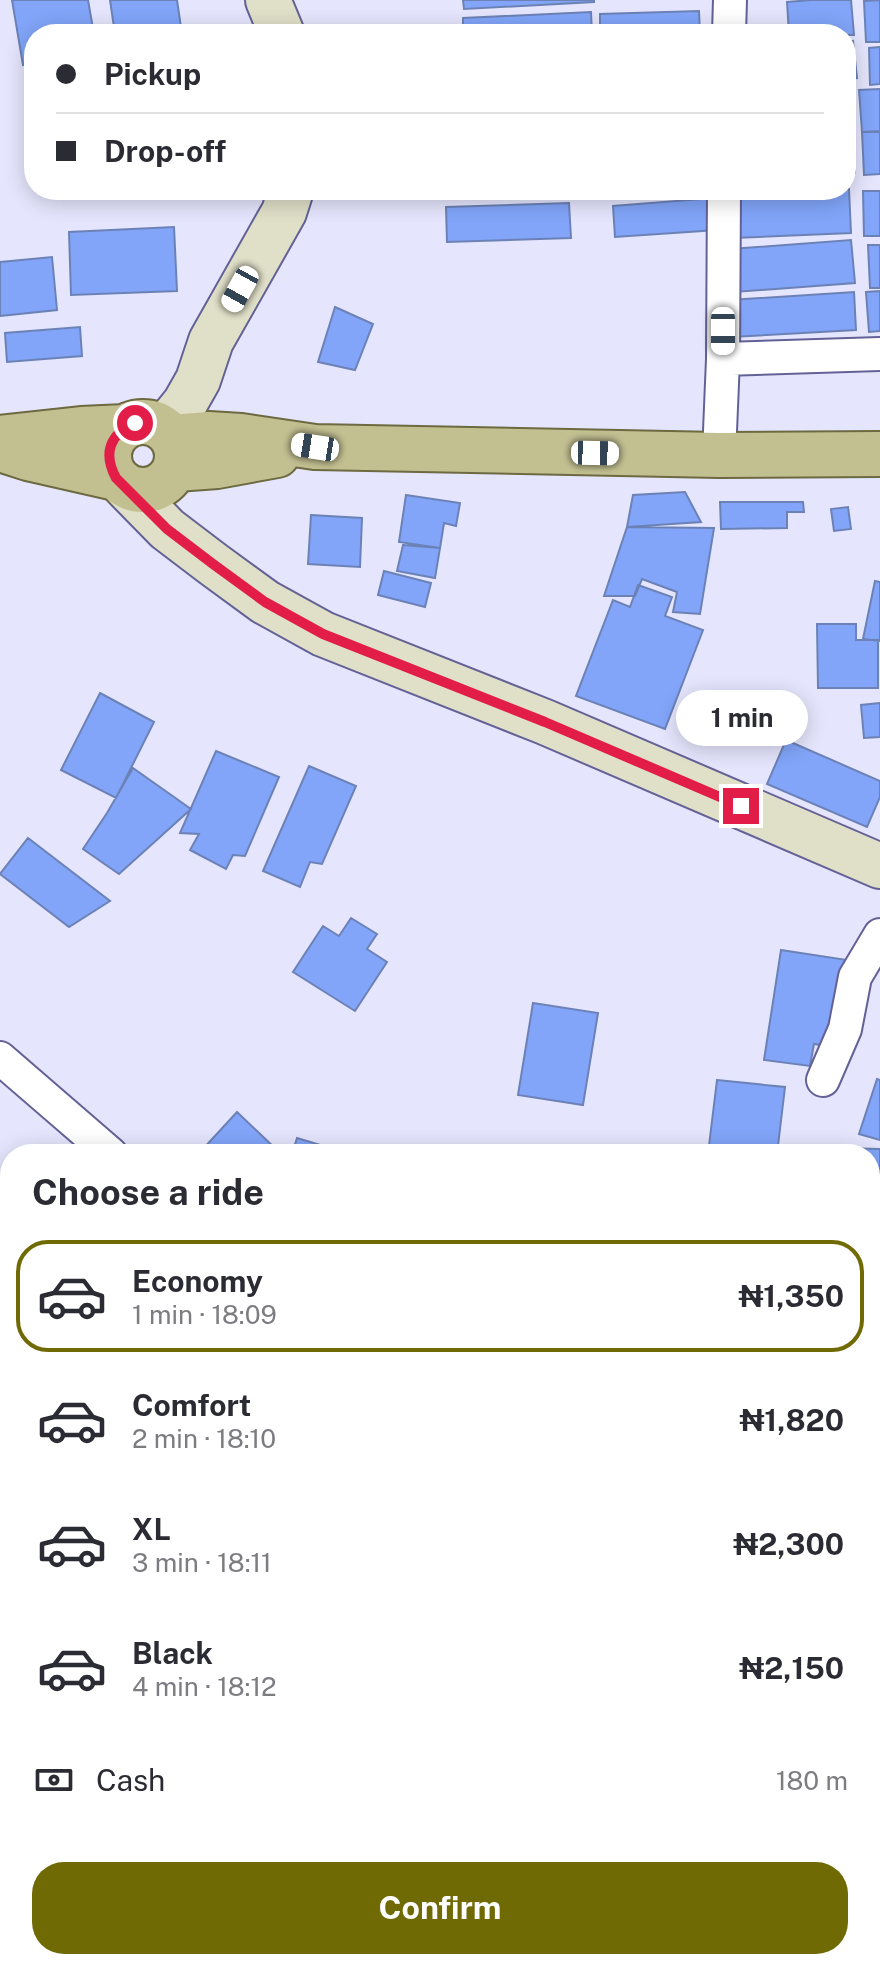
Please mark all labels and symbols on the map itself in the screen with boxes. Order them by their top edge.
car [218,262,262,316]
car [711,307,735,355]
route start [117,405,153,441]
car [289,431,341,463]
car [571,441,619,465]
callout: 1 min [675,690,807,746]
route end [723,788,759,824]

